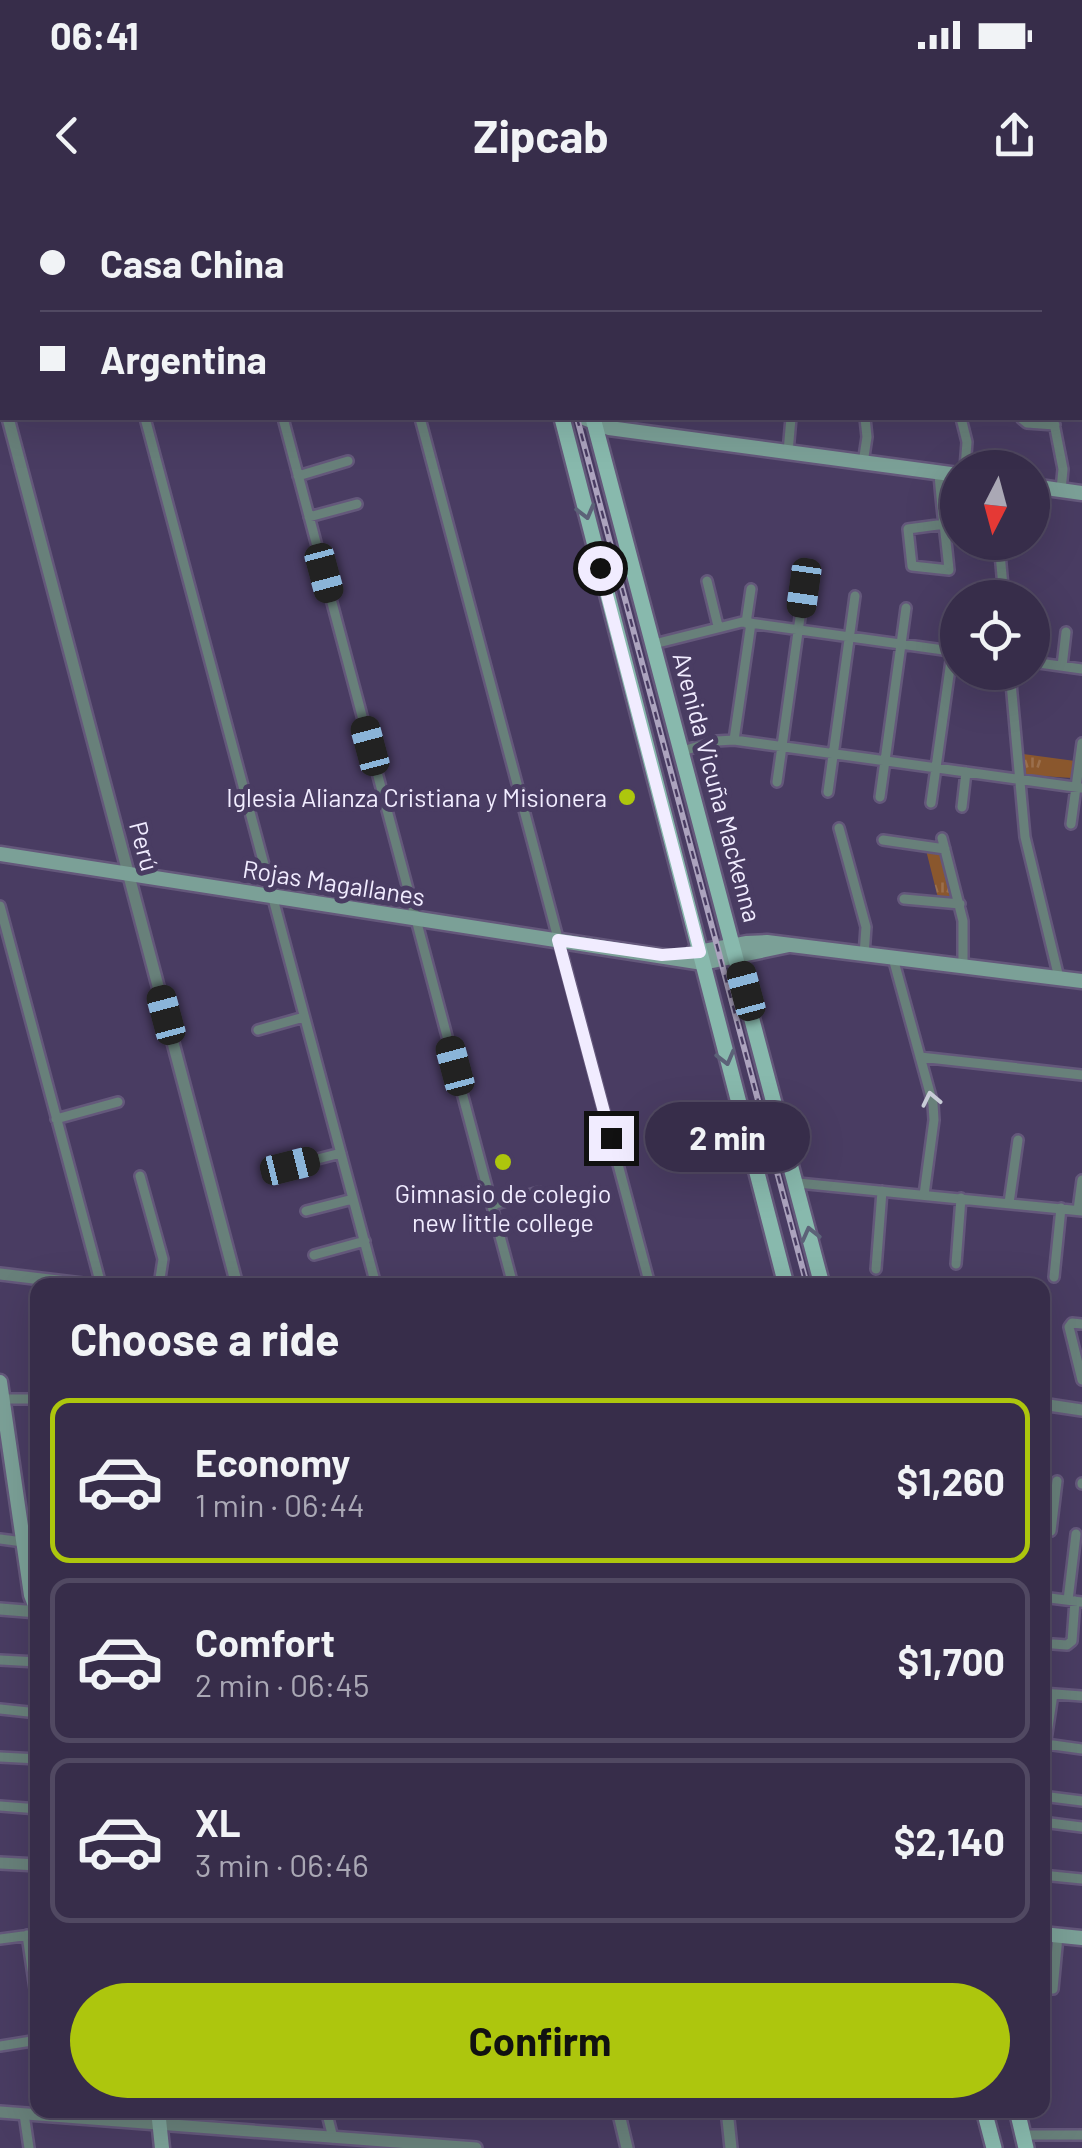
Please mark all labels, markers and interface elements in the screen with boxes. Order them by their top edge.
text: 06:41 [50,12,139,58]
icon: back [40,108,95,163]
text: Zipcab [473,108,609,162]
icon: share [987,108,1042,163]
text: Casa China [100,240,284,286]
text: Argentina [100,336,267,382]
north arrow [940,450,1050,560]
map controls [940,450,1050,690]
one-way arrow [574,503,595,520]
car [302,540,346,606]
route start [578,546,623,591]
car [785,556,823,620]
button: locate [940,580,1050,690]
street label: Avenida Vicuña Mackenna [668,649,768,925]
car [348,713,392,779]
place label: Iglesia Alianza Cristiana y Misionera [226,782,607,812]
marker: Iglesia Alianza Cristiana y Misionera [616,786,638,808]
street label: Perú [124,818,166,874]
street label: Rojas Magallanes [241,853,427,911]
car [724,958,768,1024]
car [144,982,188,1048]
car [433,1033,477,1099]
one-way arrow [715,1049,736,1066]
one-way arrow [921,1091,942,1108]
callout: 2 min [646,1103,811,1173]
route end [589,1116,634,1161]
text: 2 min [689,1118,766,1156]
car [257,1144,323,1188]
marker: Gimnasio de colegio new little college [492,1151,514,1173]
place label: Gimnasio de colegio new little college [395,1178,611,1237]
one-way arrow [801,1226,822,1243]
text: Choose a ride [70,1311,340,1365]
icon: car [75,1436,165,1526]
text: Economy [195,1439,350,1485]
text: $1,260 [896,1458,1005,1504]
text: 1 min · 06:44 [195,1485,365,1523]
icon: car [75,1616,165,1706]
text: Comfort [195,1619,335,1665]
text: $1,700 [898,1638,1005,1684]
text: 2 min · 06:45 [195,1665,369,1703]
icon: car [75,1796,165,1886]
text: XL [195,1799,241,1845]
text: $2,140 [894,1818,1005,1864]
text: 3 min · 06:46 [195,1845,369,1883]
button: Confirm [70,1983,1010,2098]

